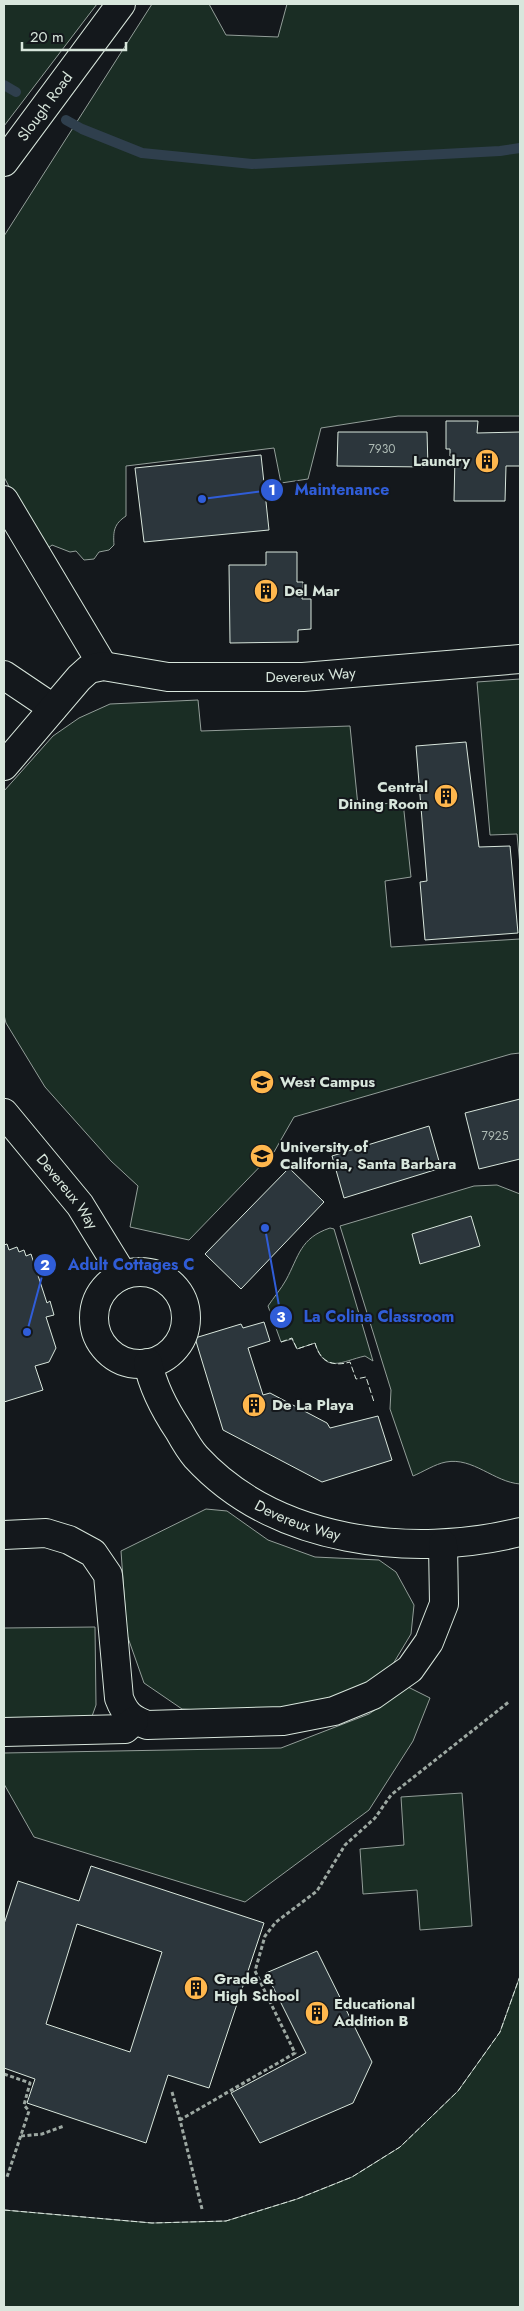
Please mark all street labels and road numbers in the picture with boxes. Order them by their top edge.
street label: Slough Road [12,67,78,146]
street label: Devereux Way [266,662,357,688]
street label: Devereux Way [31,1149,104,1234]
street label: Devereux Way [251,1494,343,1546]

